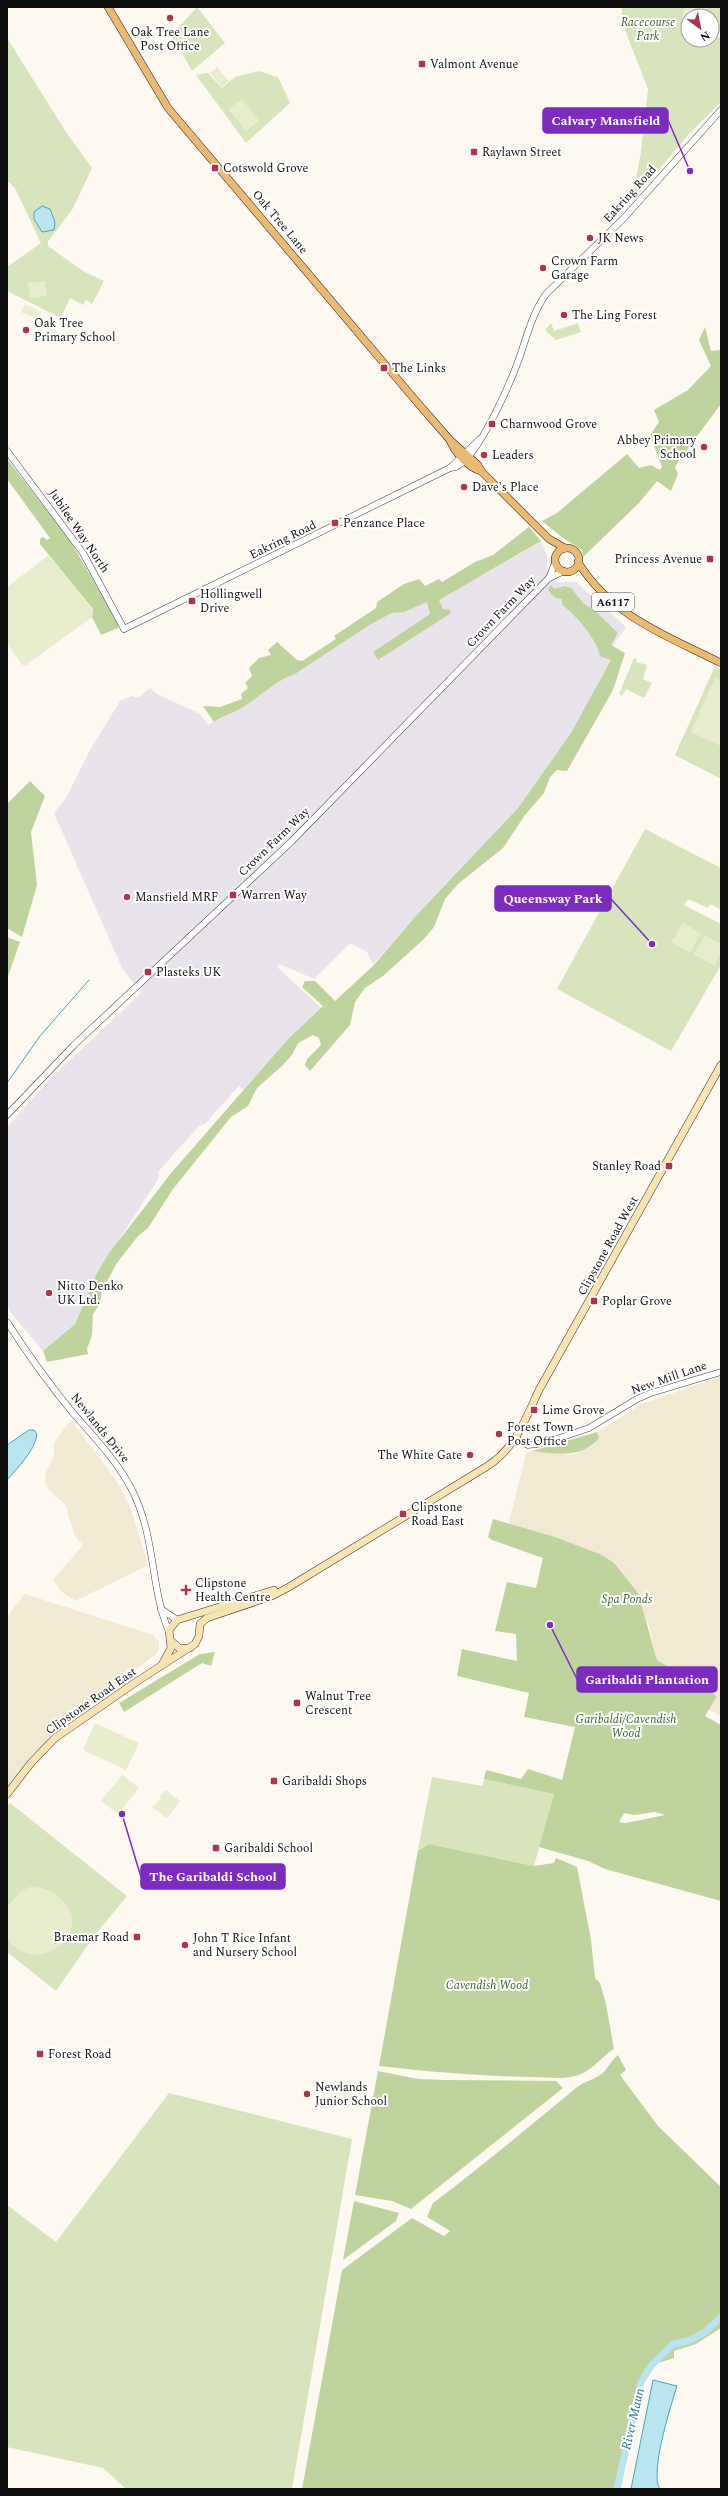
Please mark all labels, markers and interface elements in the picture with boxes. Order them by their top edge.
north arrow [680,8,720,48]
marker: Oak Tree Lane Post Office [165,13,175,23]
park label: Racecourse Park [621,13,675,46]
place label: Oak Tree Lane Post Office [131,23,209,56]
text: N [697,26,713,46]
place label: Valmont Avenue [430,55,518,74]
marker: Valmont Avenue [417,59,427,69]
callout: Calvary Mansfield [543,108,668,133]
text: Calvary Mansfield [552,111,661,131]
place label: Raylawn Street [482,143,562,162]
marker: Raylawn Street [469,147,479,157]
place label: Cotswold Grove [223,159,309,178]
street label: Eakring Road [599,161,661,227]
marker: Cotswold Grove [210,163,220,173]
street label: Oak Tree Lane [247,186,313,258]
place label: JK News [598,229,644,248]
marker: JK News [585,233,595,243]
place label: Crown Farm Garage [551,252,618,285]
marker: Crown Farm Garage [538,263,548,273]
place label: The Ling Forest [572,306,657,325]
marker: The Ling Forest [559,310,569,320]
place label: Oak Tree Primary School [34,314,116,347]
marker: Oak Tree Primary School [21,325,31,335]
place label: The Links [392,359,446,378]
marker: The Links [379,363,389,373]
place label: Charnwood Grove [500,415,597,434]
marker: Charnwood Grove [487,419,497,429]
place label: Abbey Primary School [617,431,697,464]
marker: Abbey Primary School [699,442,709,452]
place label: Leaders [492,446,534,465]
marker: Leaders [479,450,489,460]
place label: Dave's Place [472,478,539,497]
marker: Dave's Place [459,482,469,492]
street label: Jubilee Way North [44,485,114,577]
place label: Penzance Place [343,514,425,533]
street label: Eakring Road [246,515,320,564]
marker: Penzance Place [330,518,340,528]
place label: Princess Avenue [615,550,702,569]
marker: Princess Avenue [705,554,715,564]
street label: Crown Farm Way [462,571,541,652]
place label: Hollingwell Drive [200,585,262,618]
road number: A6117 [592,593,634,611]
marker: Hollingwell Drive [187,596,197,606]
street label: Crown Farm Way [234,802,315,881]
place label: Warren Way [241,886,308,905]
callout: Queensway Park [495,886,611,911]
place label: Mansfield MRF [135,888,218,907]
text: Queensway Park [503,889,603,909]
marker: Warren Way [228,890,238,900]
marker: Mansfield MRF [122,892,132,902]
place label: Plasteks UK [156,963,222,982]
marker: Plasteks UK [143,967,153,977]
place label: Stanley Road [592,1157,661,1176]
marker: Stanley Road [664,1161,674,1171]
street label: Clipstone Road West [573,1193,643,1299]
place label: Nitto Denko UK Ltd. [57,1277,123,1310]
marker: Nitto Denko UK Ltd. [44,1288,54,1298]
place label: Poplar Grove [602,1292,672,1311]
marker: Poplar Grove [589,1296,599,1306]
street label: New Mill Lane [629,1356,710,1400]
street label: Newlands Drive [66,1389,134,1467]
place label: Lime Grove [542,1401,605,1420]
marker: Lime Grove [529,1405,539,1415]
place label: Forest Town Post Office [507,1418,573,1451]
marker: Forest Town Post Office [494,1429,504,1439]
place label: The White Gate [377,1446,462,1465]
marker: The White Gate [465,1450,475,1460]
place label: Clipstone Road East [411,1498,464,1531]
marker: Clipstone Road East [398,1509,408,1519]
place label: Clipstone Health Centre [195,1574,271,1607]
marker: Clipstone Health Centre [180,1584,192,1596]
park label: Spa Ponds [602,1590,653,1609]
street label: Clipstone Road East [42,1662,140,1740]
callout: Garibaldi Plantation [577,1667,717,1692]
text: Garibaldi Plantation [585,1670,709,1690]
place label: Walnut Tree Crescent [305,1687,371,1720]
marker: Walnut Tree Crescent [292,1698,302,1708]
park label: Garibaldi/Cavendish Wood [576,1710,676,1743]
place label: Garibaldi Shops [282,1772,367,1791]
marker: Garibaldi Shops [269,1776,279,1786]
place label: Garibaldi School [224,1839,313,1858]
marker: Garibaldi School [211,1843,221,1853]
callout: The Garibaldi School [141,1864,285,1889]
text: The Garibaldi School [149,1867,277,1887]
place label: Braemar Road [54,1928,129,1947]
place label: John T Rice Infant and Nursery School [193,1929,297,1962]
marker: Braemar Road [132,1932,142,1942]
marker: John T Rice Infant and Nursery School [180,1940,190,1950]
park label: Cavendish Wood [446,1976,528,1995]
place label: Forest Road [48,2045,112,2064]
marker: Forest Road [35,2049,45,2059]
place label: Newlands Junior School [315,2078,387,2111]
marker: Newlands Junior School [302,2089,312,2099]
water label: River Maun [616,2386,650,2452]

